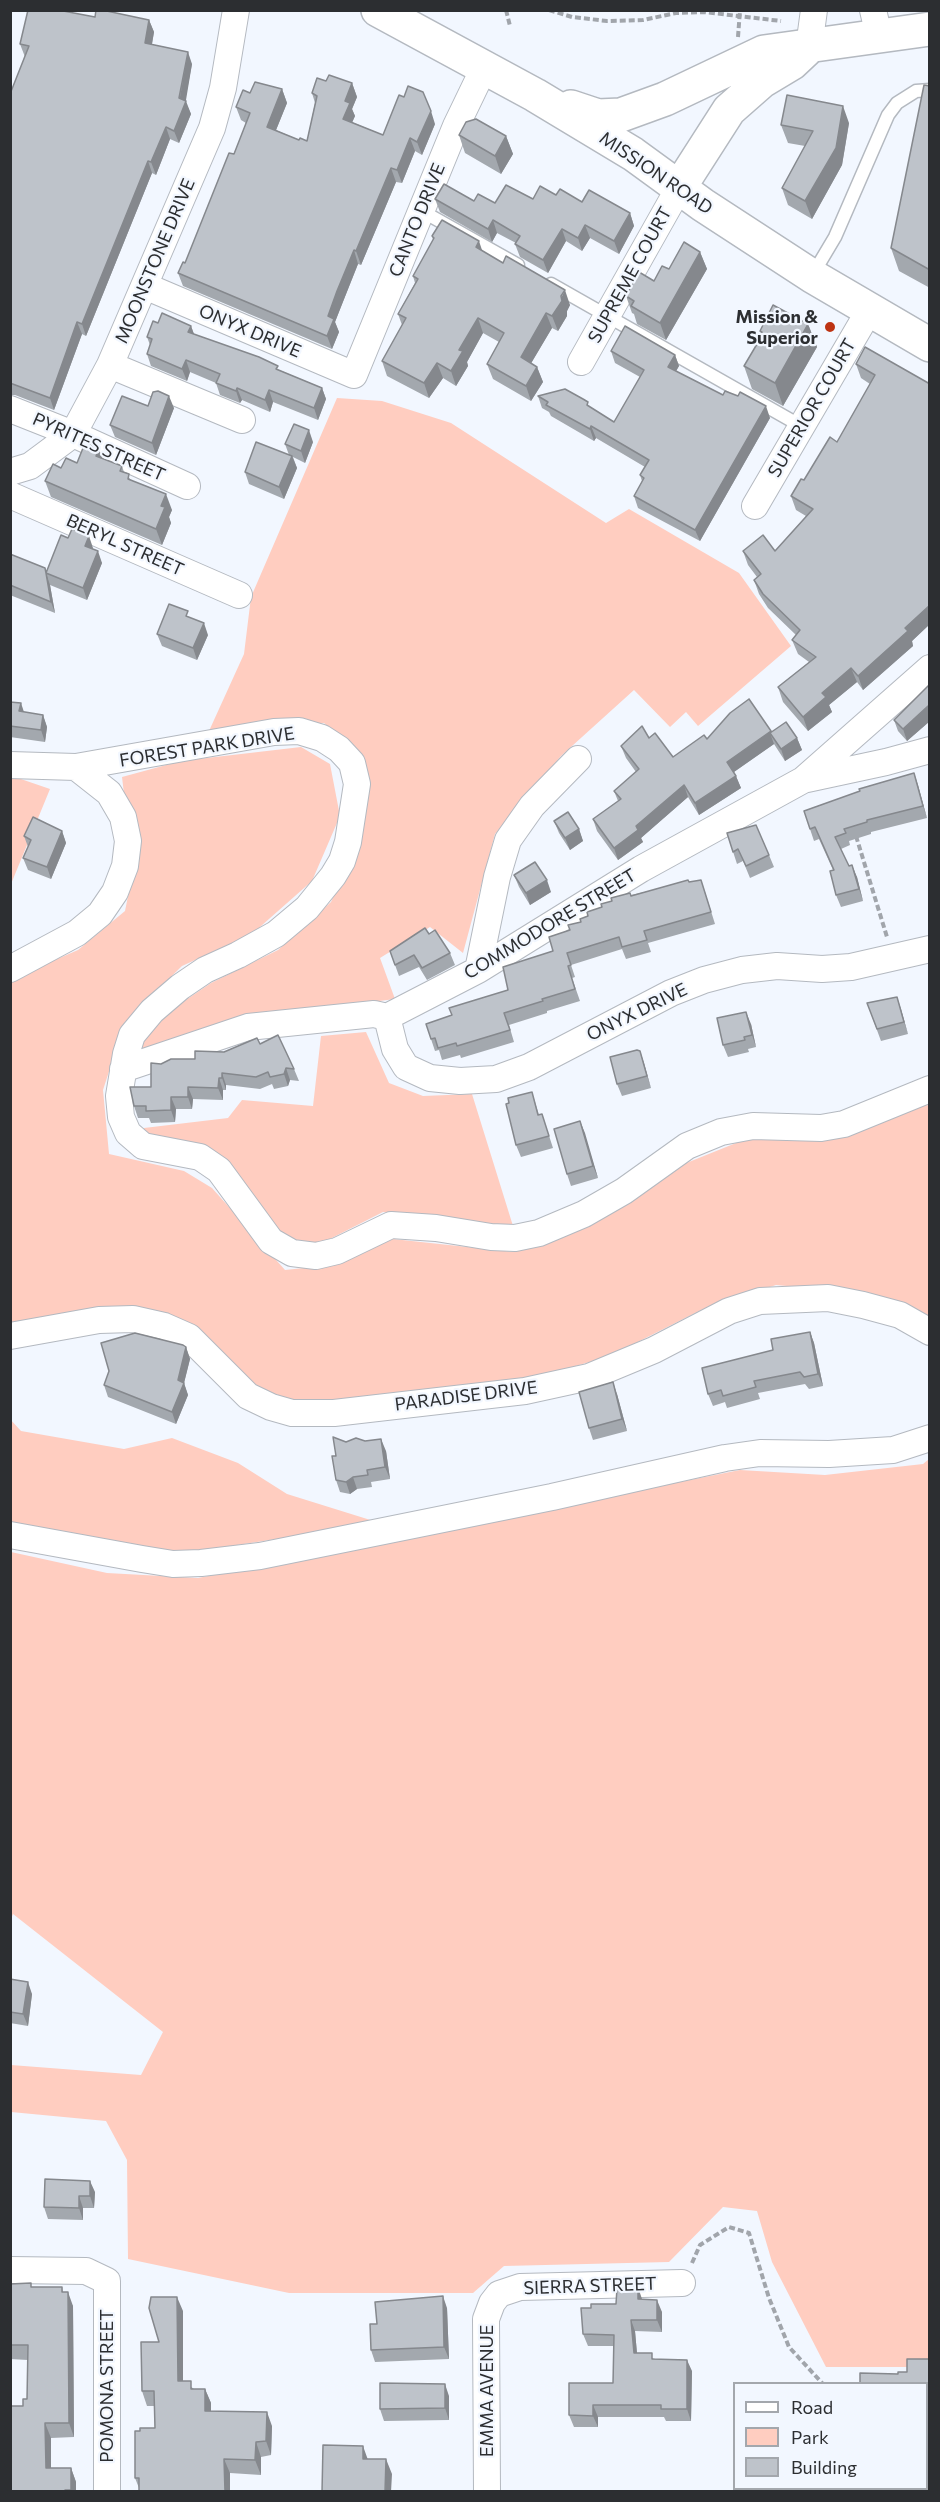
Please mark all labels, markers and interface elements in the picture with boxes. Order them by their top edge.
street label: MISSION ROAD [595,127,717,219]
street label: CANTO DRIVE [384,160,450,280]
street label: MOONSTONE DRIVE [110,175,200,347]
street label: SUPREME COURT [584,203,676,347]
street label: ONYX DRIVE [196,300,304,362]
place label: Mission & Superior [736,306,818,348]
marker: Mission & Superior [823,320,837,334]
street label: SUPERIOR COURT [764,335,860,481]
street label: PYRITES STREET [29,408,169,486]
street label: BERYL STREET [63,509,187,581]
street label: FOREST PARK DRIVE [118,723,296,771]
street label: COMMODORE STREET [460,864,640,984]
street label: ONYX DRIVE [583,978,691,1046]
street label: PARADISE DRIVE [393,1377,539,1415]
street label: SIERRA STREET [523,2273,657,2299]
street label: POMONA STREET [96,2309,118,2463]
street label: EMMA AVENUE [476,2325,498,2457]
legend [733,2382,928,2490]
text: Road [791,2396,833,2418]
text: Park [791,2426,829,2448]
text: Building [791,2456,857,2478]

